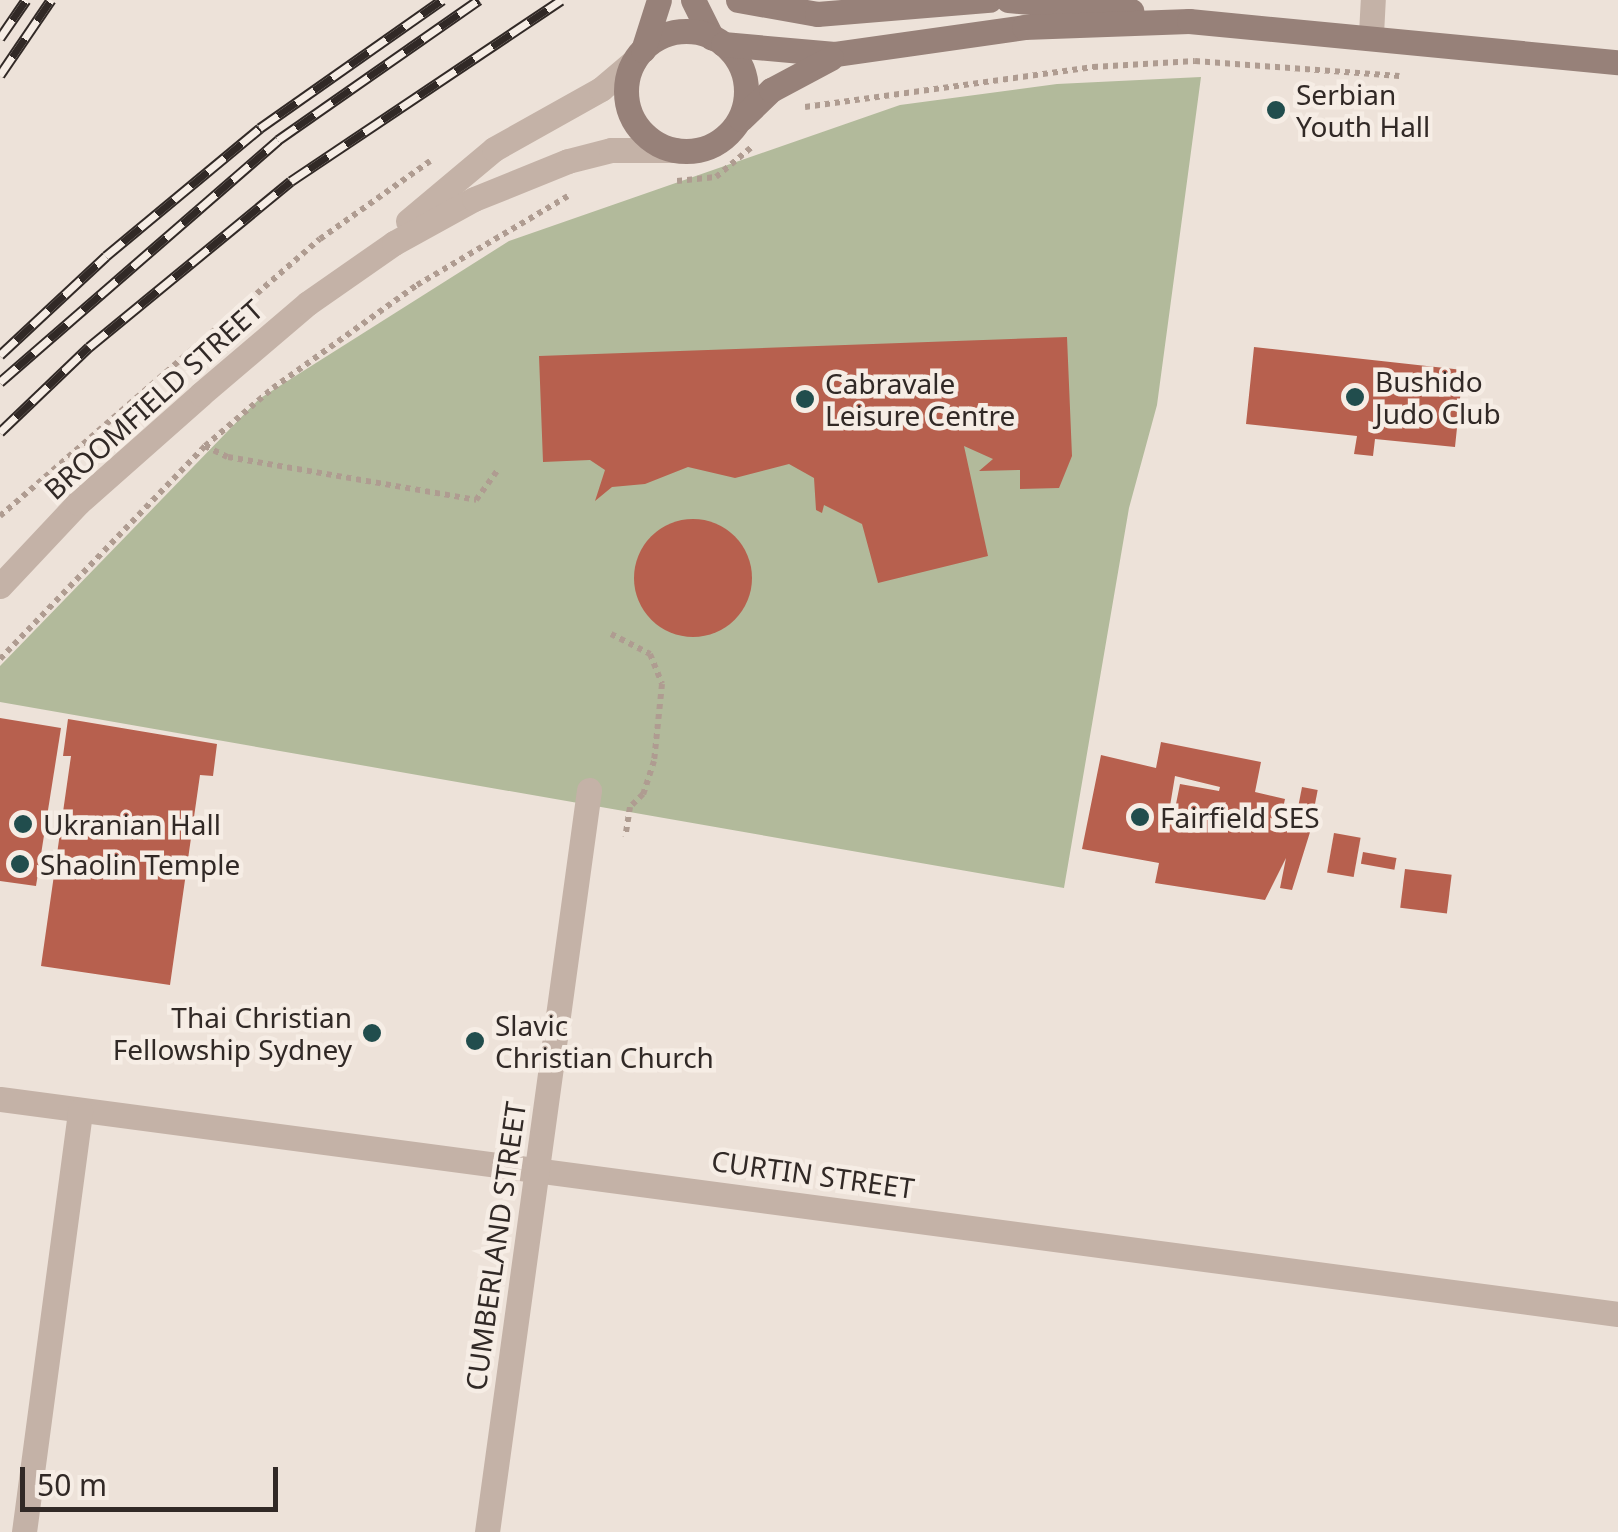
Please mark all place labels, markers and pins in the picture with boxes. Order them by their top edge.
place label: Serbian Youth Hall [1296,77,1430,143]
marker: Serbian Youth Hall [1265,99,1287,121]
place label: Bushido Judo Club [1375,364,1501,430]
place label: Cabravale Leisure Centre [825,366,1015,432]
marker: Bushido Judo Club [1344,386,1366,408]
marker: Cabravale Leisure Centre [794,388,816,410]
place label: Fairfield SES [1160,800,1320,834]
marker: Fairfield SES [1129,806,1151,828]
place label: Ukranian Hall [43,807,221,841]
marker: Ukranian Hall [12,813,34,835]
place label: Shaolin Temple [40,847,240,881]
marker: Shaolin Temple [9,853,31,875]
place label: Thai Christian Fellowship Sydney [113,1000,352,1066]
place label: Slavic Christian Church [495,1008,714,1074]
marker: Thai Christian Fellowship Sydney [361,1022,383,1044]
marker: Slavic Christian Church [464,1030,486,1052]

